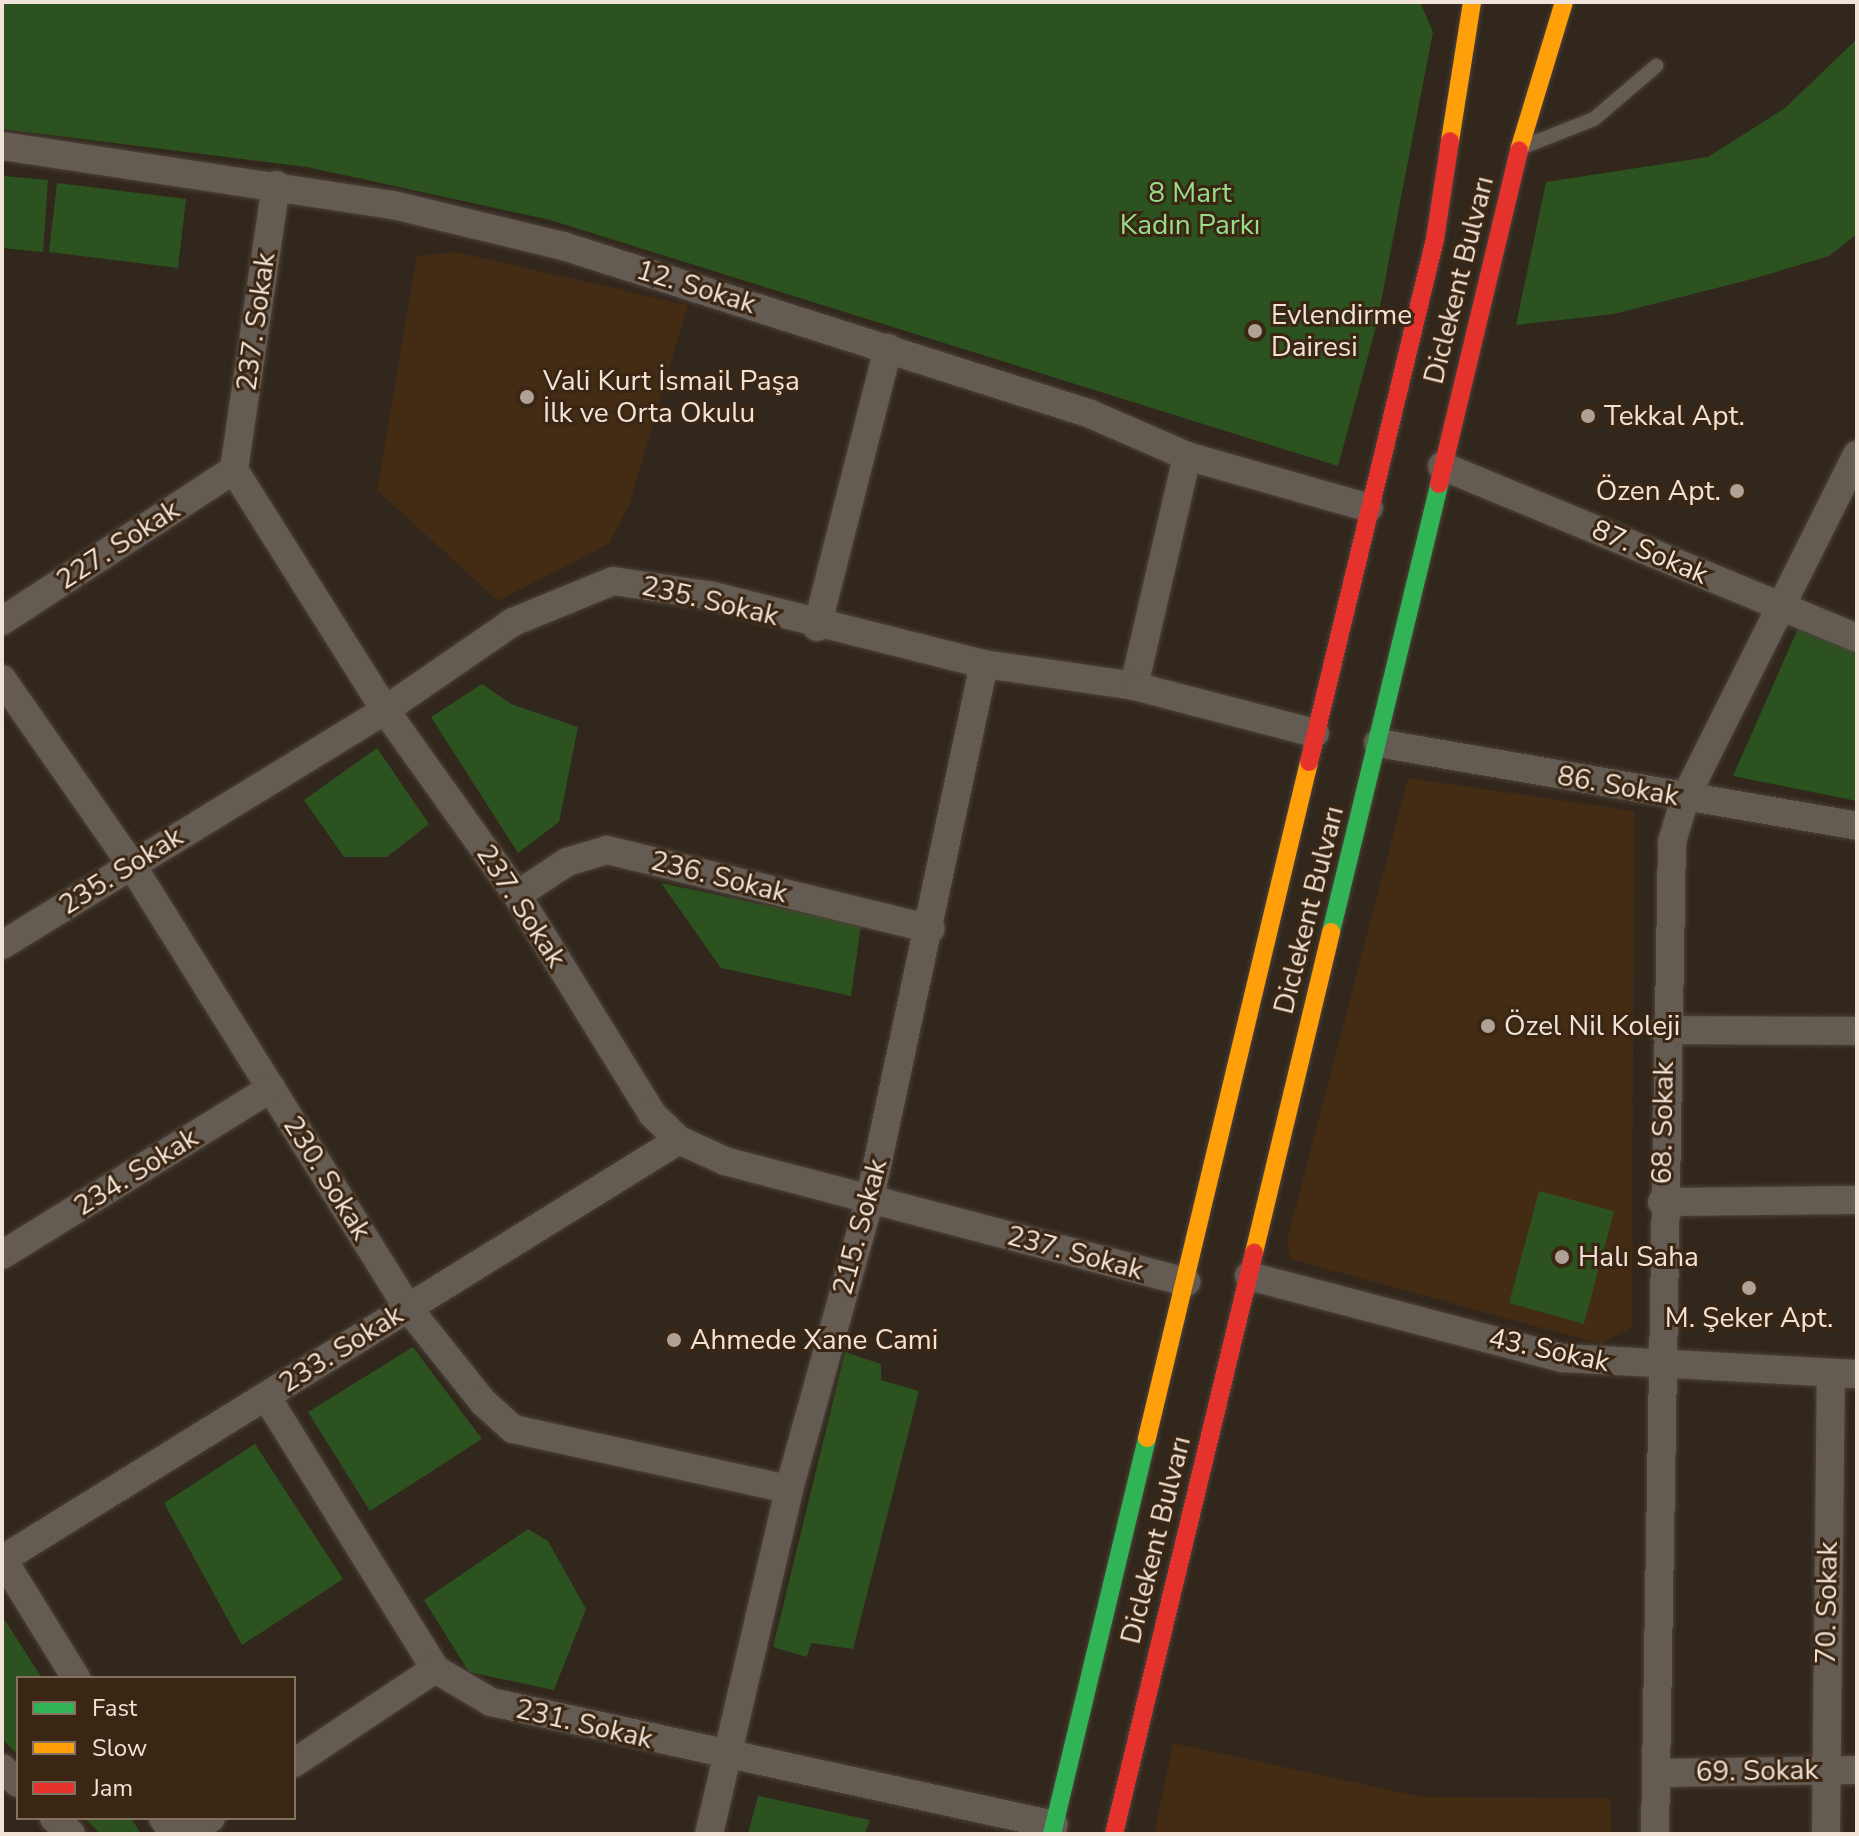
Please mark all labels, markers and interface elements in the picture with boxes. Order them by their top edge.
street label: Diclekent Bulvarı [1417,173,1501,387]
park label: 8 Mart Kadın Parkı [1120,176,1260,242]
street label: 237. Sokak [230,251,282,393]
street label: 12. Sokak [632,253,760,321]
place label: Evlendirme Dairesi [1271,298,1412,364]
marker: Evlendirme Dairesi [1246,322,1264,340]
place label: Vali Kurt İsmail Paşa İlk ve Orta Okulu [543,364,800,430]
marker: Vali Kurt İsmail Paşa İlk ve Orta Okulu [518,388,536,406]
place label: Tekkal Apt. [1604,399,1745,433]
marker: Tekkal Apt. [1579,407,1597,425]
place label: Özen Apt. [1596,474,1721,508]
marker: Özen Apt. [1728,482,1746,500]
street label: 227. Sokak [50,493,186,597]
street label: 87. Sokak [1587,513,1713,591]
street label: 235. Sokak [638,569,782,633]
street label: 86. Sokak [1555,759,1681,813]
street label: Diclekent Bulvarı [1267,803,1351,1017]
street label: 235. Sokak [53,820,189,922]
street label: 237. Sokak [469,838,573,974]
street label: 236. Sokak [647,844,791,910]
place label: Özel Nil Koleji [1504,1009,1680,1043]
marker: Özel Nil Koleji [1479,1017,1497,1035]
street label: 68. Sokak [1645,1061,1681,1185]
street label: 230. Sokak [276,1110,378,1246]
street label: 234. Sokak [68,1121,204,1223]
street label: 215. Sokak [826,1155,894,1299]
street label: 237. Sokak [1003,1219,1147,1287]
place label: Halı Saha [1578,1240,1699,1274]
marker: Halı Saha [1553,1248,1571,1266]
marker: M. Şeker Apt. [1740,1279,1758,1297]
street label: 233. Sokak [273,1298,409,1400]
place label: M. Şeker Apt. [1665,1301,1833,1335]
street label: 43. Sokak [1486,1321,1612,1379]
place label: Ahmede Xane Cami [690,1323,938,1357]
marker: Ahmede Xane Cami [665,1331,683,1349]
street label: Diclekent Bulvarı [1114,1433,1198,1647]
street label: 70. Sokak [1809,1541,1845,1665]
legend [16,1676,296,1820]
text: Fast [92,1692,137,1724]
street label: 231. Sokak [512,1692,656,1756]
text: Slow [92,1732,147,1764]
street label: 69. Sokak [1695,1753,1819,1789]
text: Jam [92,1772,133,1804]

